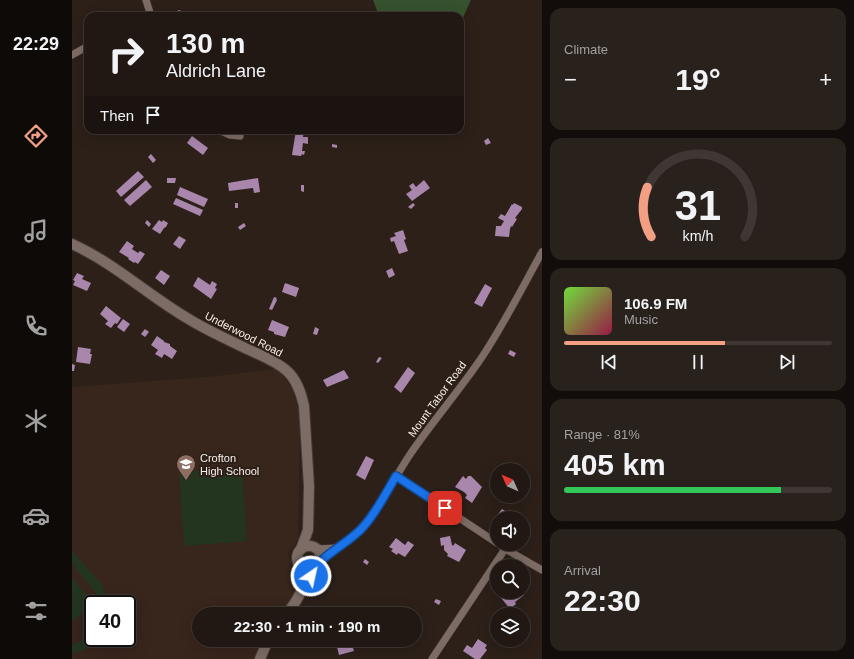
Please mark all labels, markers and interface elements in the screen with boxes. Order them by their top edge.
icon: right [100,28,152,80]
text: 130 m [166,28,245,59]
text: 22:29 [13,34,59,54]
text: Climate [564,42,608,57]
text: Aldrich Lane [166,61,266,81]
text: 19° [675,63,721,96]
text: − [564,67,577,92]
text: + [819,67,832,92]
icon: arrive [142,104,164,126]
text: Then [100,107,134,124]
icon: directions [22,122,50,150]
text: 31 [675,182,721,229]
icon: music [22,217,50,245]
text: km/h [683,228,714,244]
text: 106.9 FM [624,295,687,312]
street label: Underwood Road [203,309,285,359]
icon: phone [22,312,50,340]
text: Music [624,312,658,327]
icon: previous [598,351,620,373]
icon: pause [687,351,709,373]
icon: next [776,351,798,373]
street label: Mount Tabor Road [406,359,468,439]
icon: climate [22,407,50,435]
text: Range · 81% [564,427,640,442]
text: 405 km [564,448,666,481]
place label: Crofton High School [200,452,259,477]
school or university icon: Crofton High School [175,453,197,481]
north arrow [490,463,530,503]
map controls [490,463,530,647]
pin [428,491,462,525]
icon: arrive [434,497,456,519]
icon: car [22,502,50,530]
button: sound [490,511,530,551]
position arrow [290,555,332,597]
button: search [490,559,530,599]
text: Arrival [564,563,601,578]
text: 22:30 [564,584,641,617]
speed limit sign: 40 [84,595,136,647]
icon: filters [22,597,50,625]
button: layers [490,607,530,647]
text: 22:30 · 1 min · 190 m [234,618,380,635]

